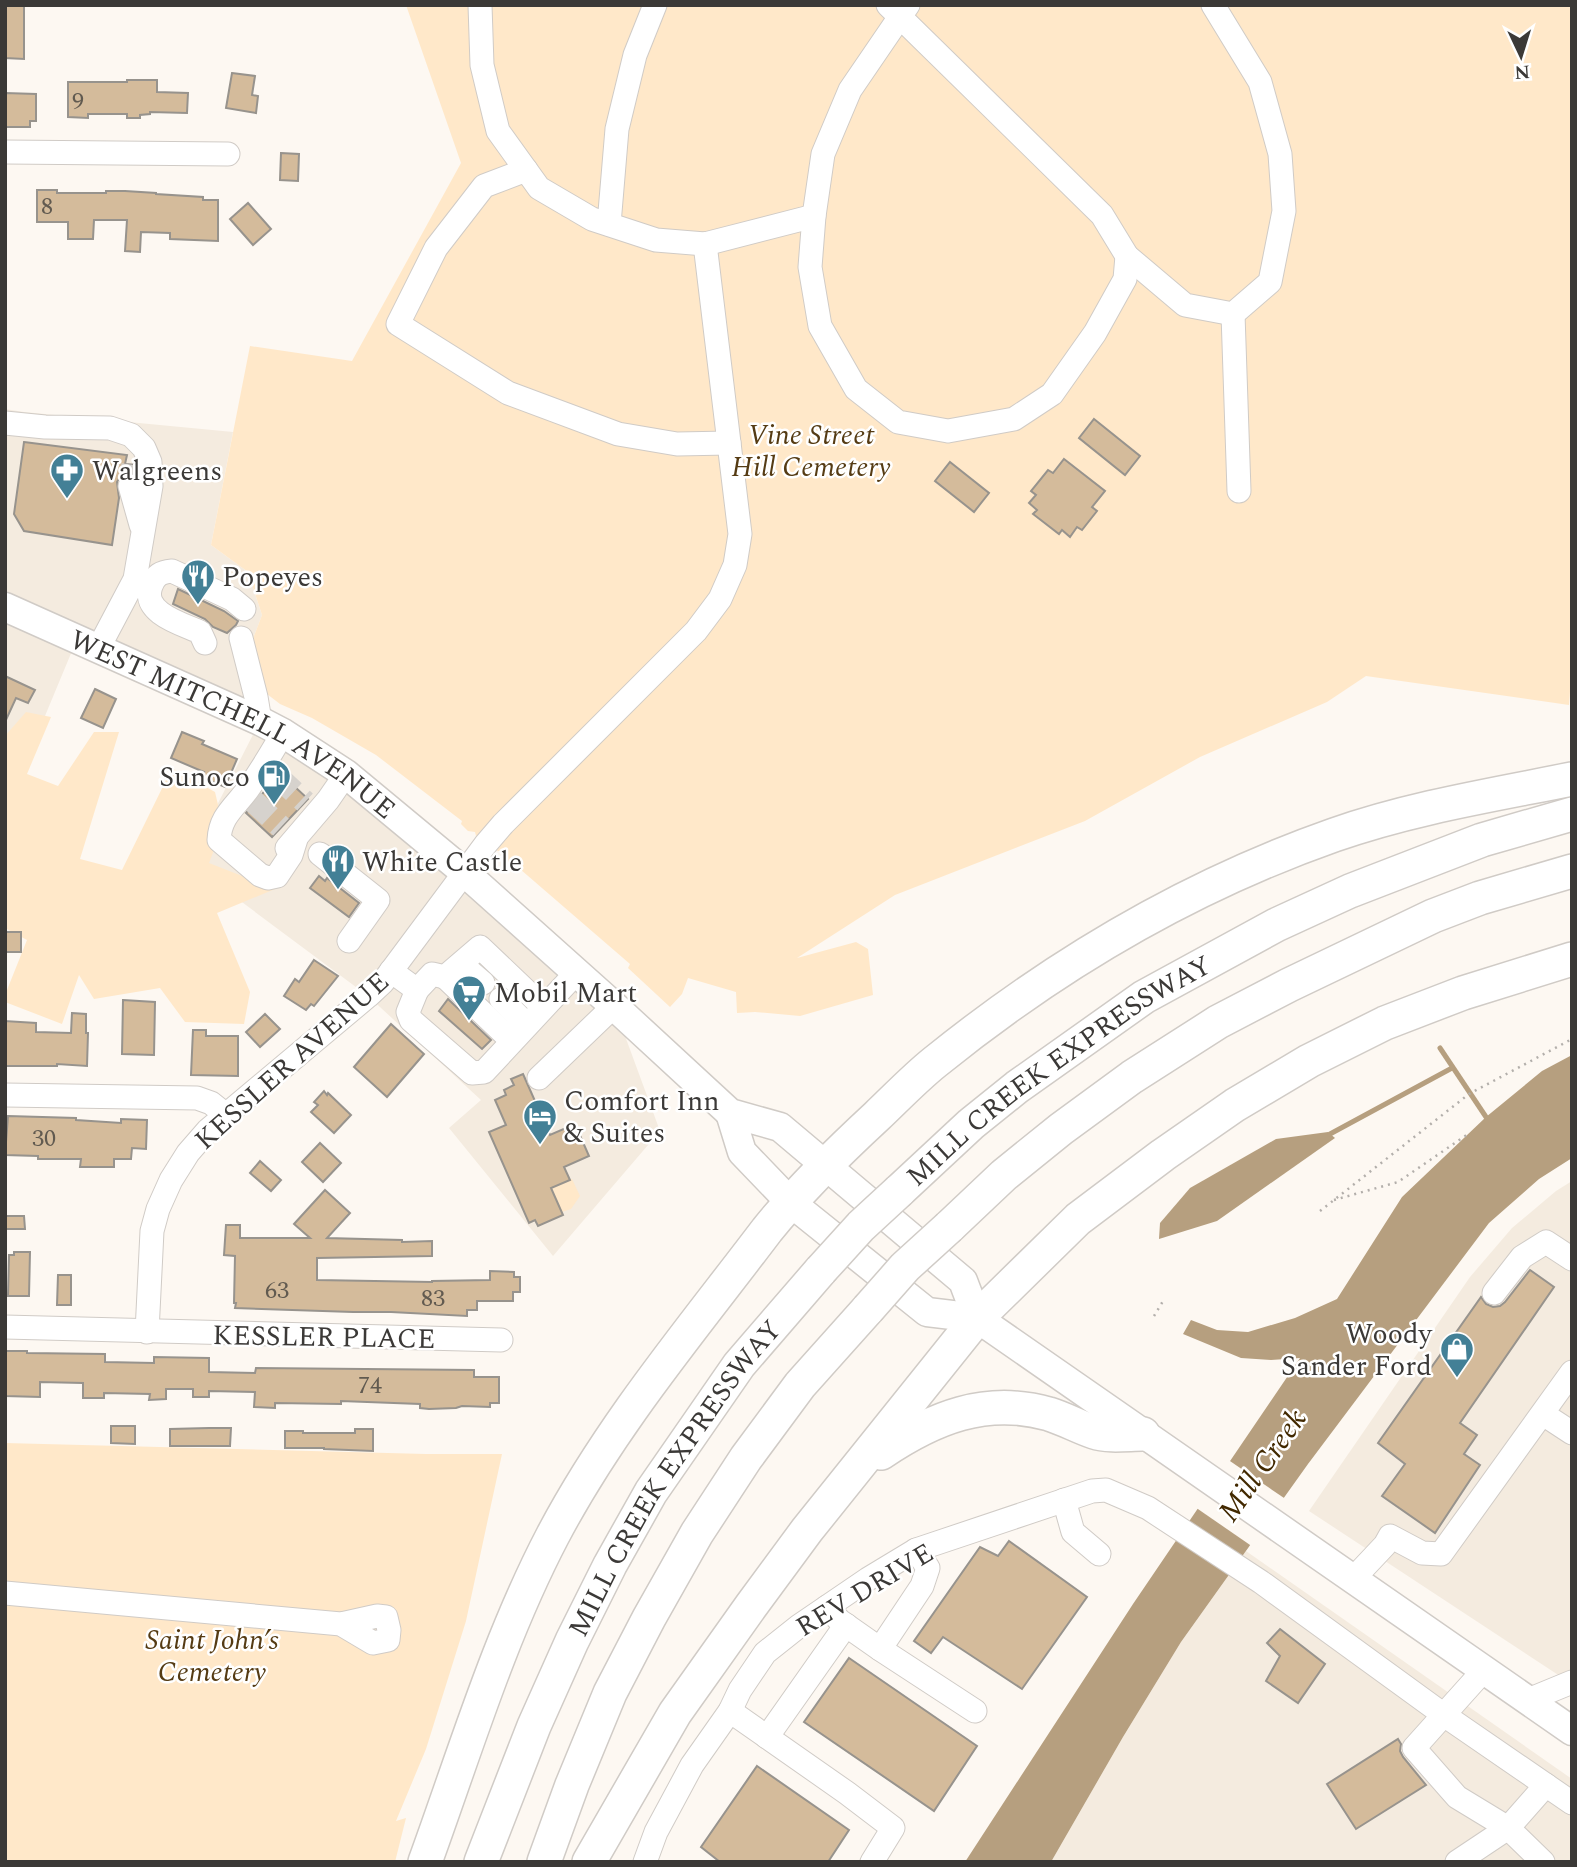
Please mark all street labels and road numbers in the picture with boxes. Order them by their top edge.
street label: WEST MITCHELL AVENUE [63,619,405,830]
street label: MILL CREEK EXPRESSWAY [897,944,1220,1197]
street label: KESSLER AVENUE [185,962,399,1161]
street label: MILL CREEK EXPRESSWAY [557,1310,793,1645]
street label: KESSLER PLACE [212,1314,436,1361]
street label: REV DRIVE [788,1532,942,1648]

